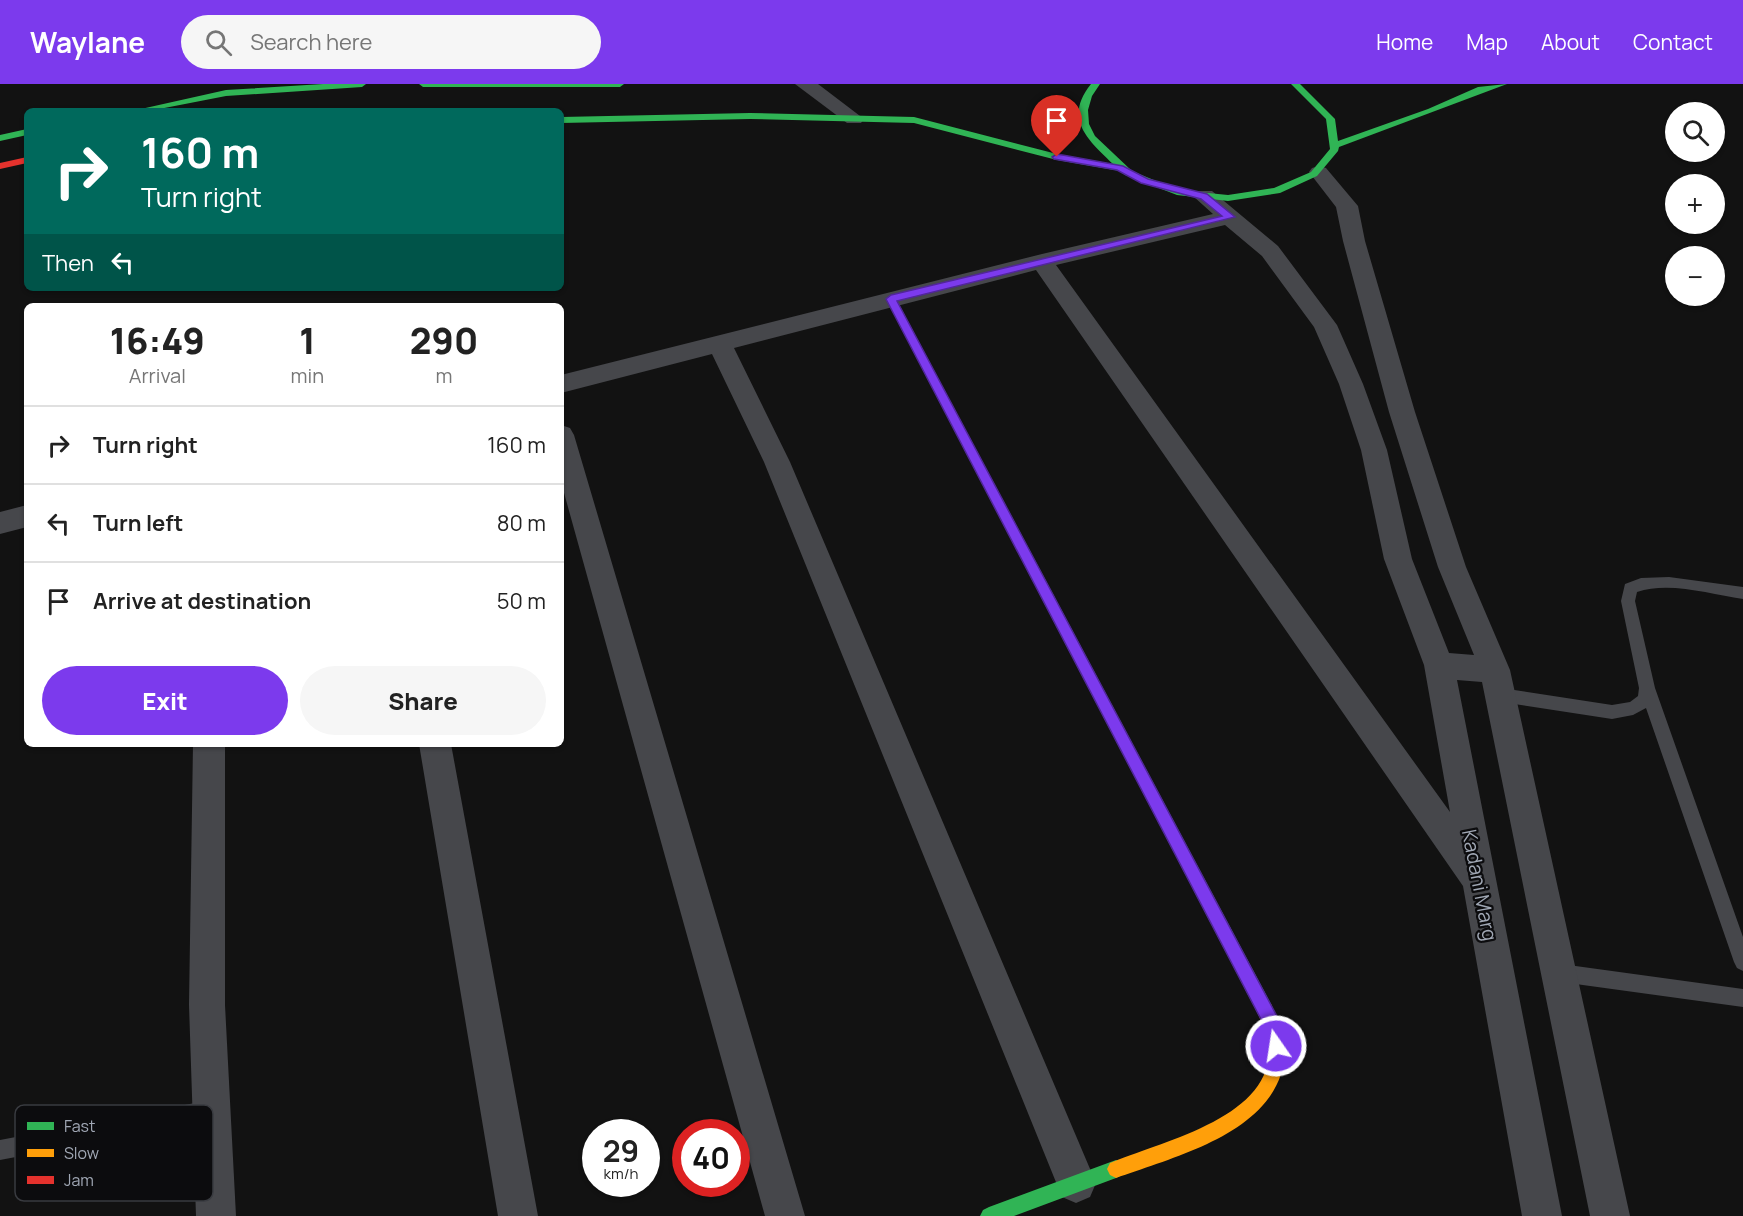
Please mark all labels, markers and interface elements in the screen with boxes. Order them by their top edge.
search box [181,15,601,69]
text: Waylane [30,23,145,61]
icon: search [202,26,235,59]
text: Search here [250,27,372,57]
text: Home [1376,28,1433,56]
text: Map [1466,28,1508,56]
text: About [1541,28,1600,56]
text: Contact [1633,28,1713,56]
pin [1031,95,1082,157]
map controls [1665,102,1725,306]
button: search [1665,102,1725,162]
icon: arrive [1040,104,1073,137]
text: 160 m [141,123,259,181]
icon: right [42,132,120,210]
button: + [1665,174,1725,234]
text: Turn right [141,178,262,215]
icon: left [106,246,139,279]
button: − [1665,246,1725,306]
text: Then [42,248,94,278]
text: 16:49 [110,316,205,365]
text: 1 [299,316,315,365]
text: 290 [410,316,478,365]
text: Arrival [129,362,186,389]
text: min [291,362,324,389]
text: m [436,362,453,389]
icon: right [42,429,75,462]
text: Turn right [93,430,198,460]
text: 160 m [487,430,546,460]
icon: left [42,507,75,540]
text: Turn left [93,508,183,538]
text: 80 m [497,508,546,538]
icon: arrive [42,585,75,618]
text: Arrive at destination [93,586,311,616]
text: 50 m [497,586,546,616]
button: Exit [42,666,288,735]
button: Share [300,666,546,735]
street label: Kadani Marg [1456,827,1504,943]
position arrow [1244,1014,1308,1078]
legend [15,1105,213,1201]
text: Fast [64,1115,95,1137]
speed limit sign: 40 [672,1119,750,1197]
text: 29 [603,1130,639,1171]
text: Slow [64,1142,99,1164]
text: km/h [604,1163,638,1184]
text: Jam [64,1169,94,1191]

